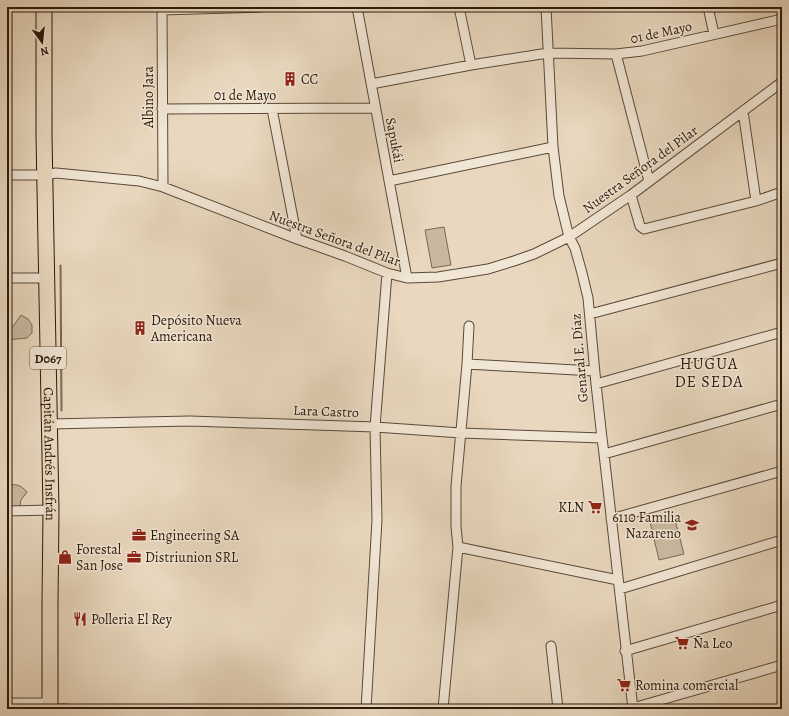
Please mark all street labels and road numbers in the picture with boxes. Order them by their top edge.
street label: 01 de Mayo [629,17,694,48]
street label: Albino Jara [139,65,158,129]
street label: 01 de Mayo [214,86,276,105]
street label: Sapukái [381,116,408,164]
street label: Nuestra Señora del Pilar [579,121,702,218]
street label: Nuestra Señora del Pilar [267,206,404,271]
street label: Genaral E. Díaz [566,313,593,403]
road number: D067 [30,347,66,369]
street label: Capitán Andrés Insfrán [39,387,60,521]
street label: Lara Castro [293,401,359,422]

